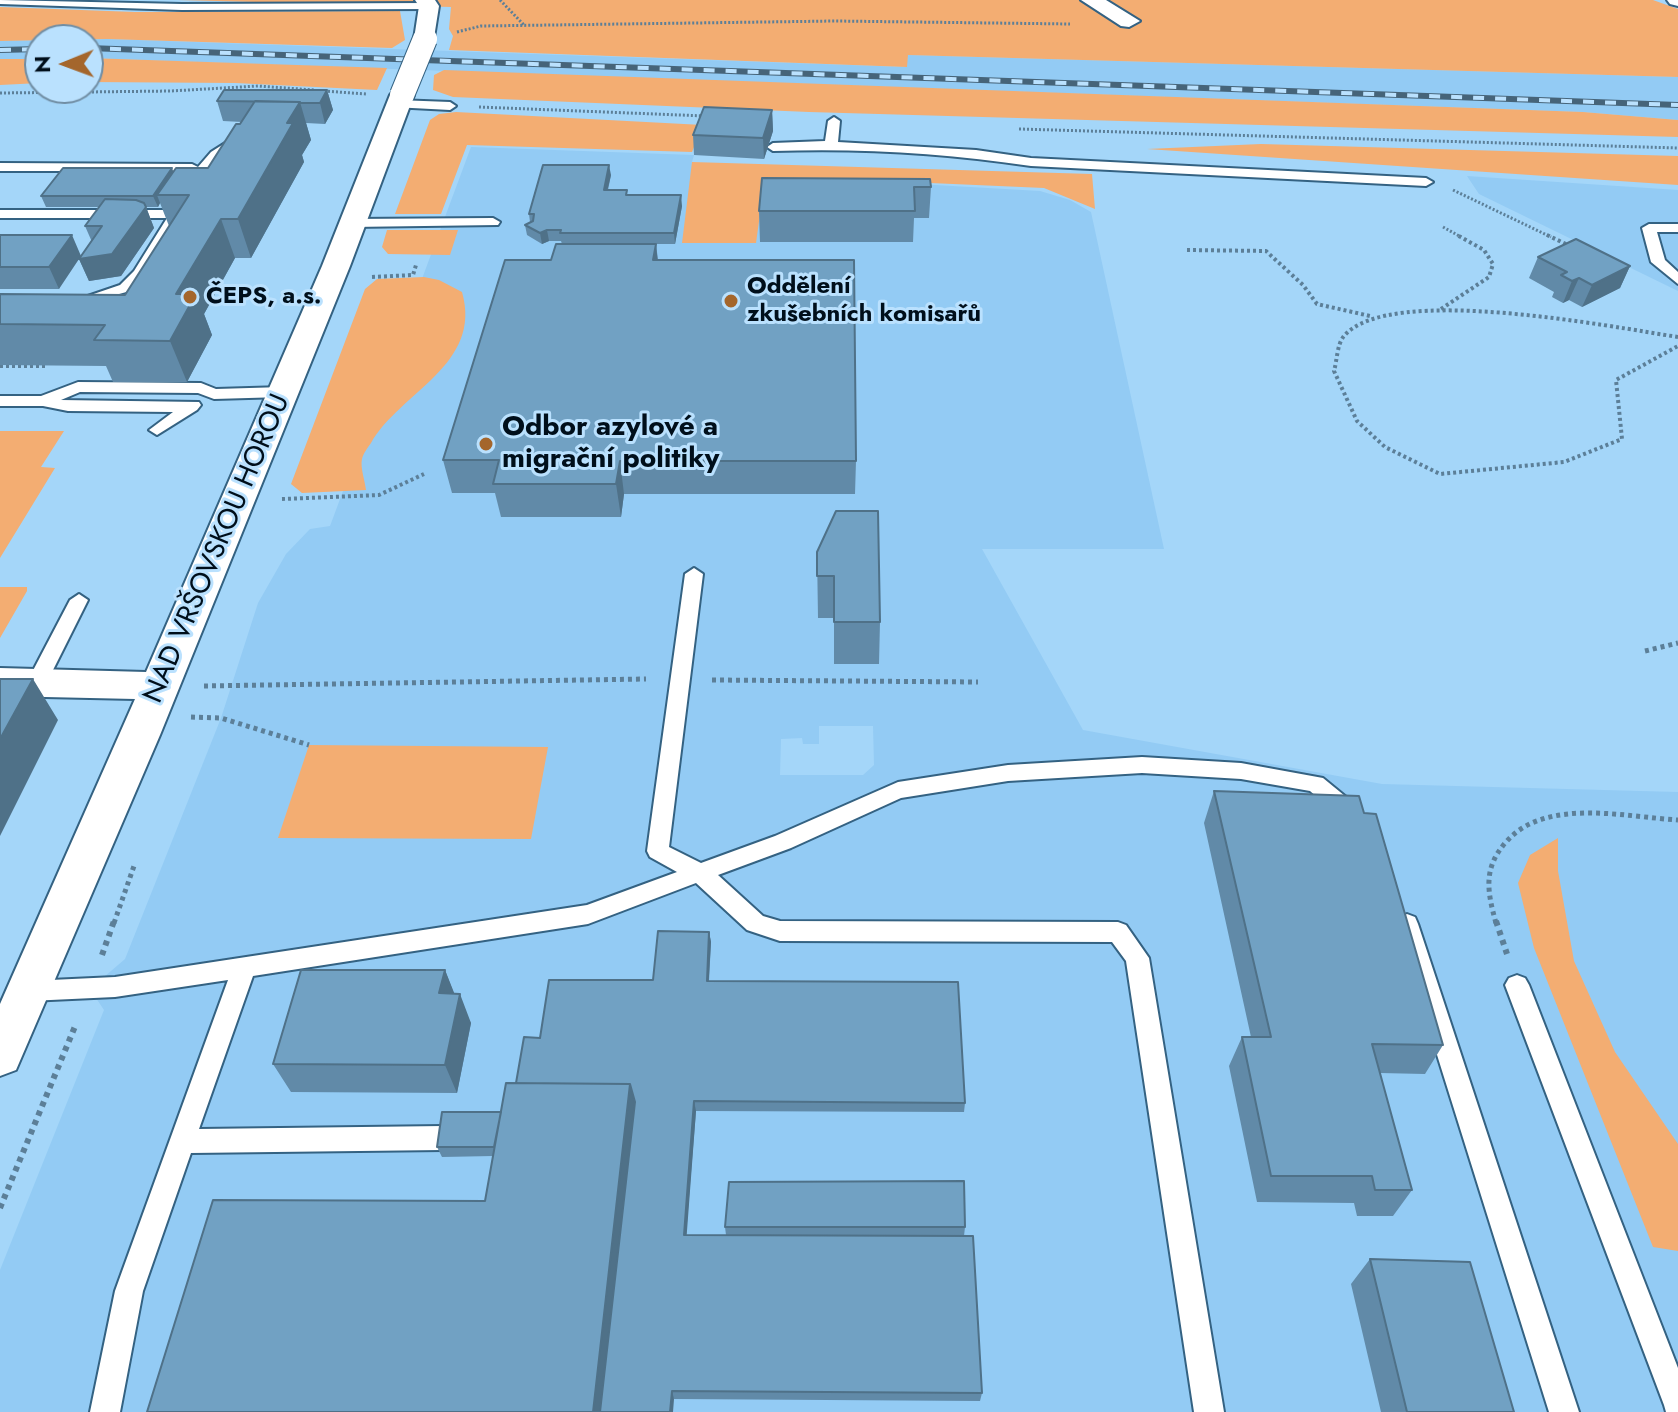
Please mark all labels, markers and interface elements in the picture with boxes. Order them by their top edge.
north arrow [24,24,104,104]
text: N [26,55,58,73]
place label: Oddělení zkušebních komisařů [747,273,981,329]
place label: ČEPS, a.s. [206,283,322,311]
marker: ČEPS, a.s. [181,288,199,306]
marker: Oddělení zkušebních komisařů [722,292,740,310]
street label: NAD VRŠOVSKOU HOROU [138,390,298,708]
place label: Odbor azylové a migrační politiky [502,411,719,477]
marker: Odbor azylové a migrační politiky [477,435,495,453]

